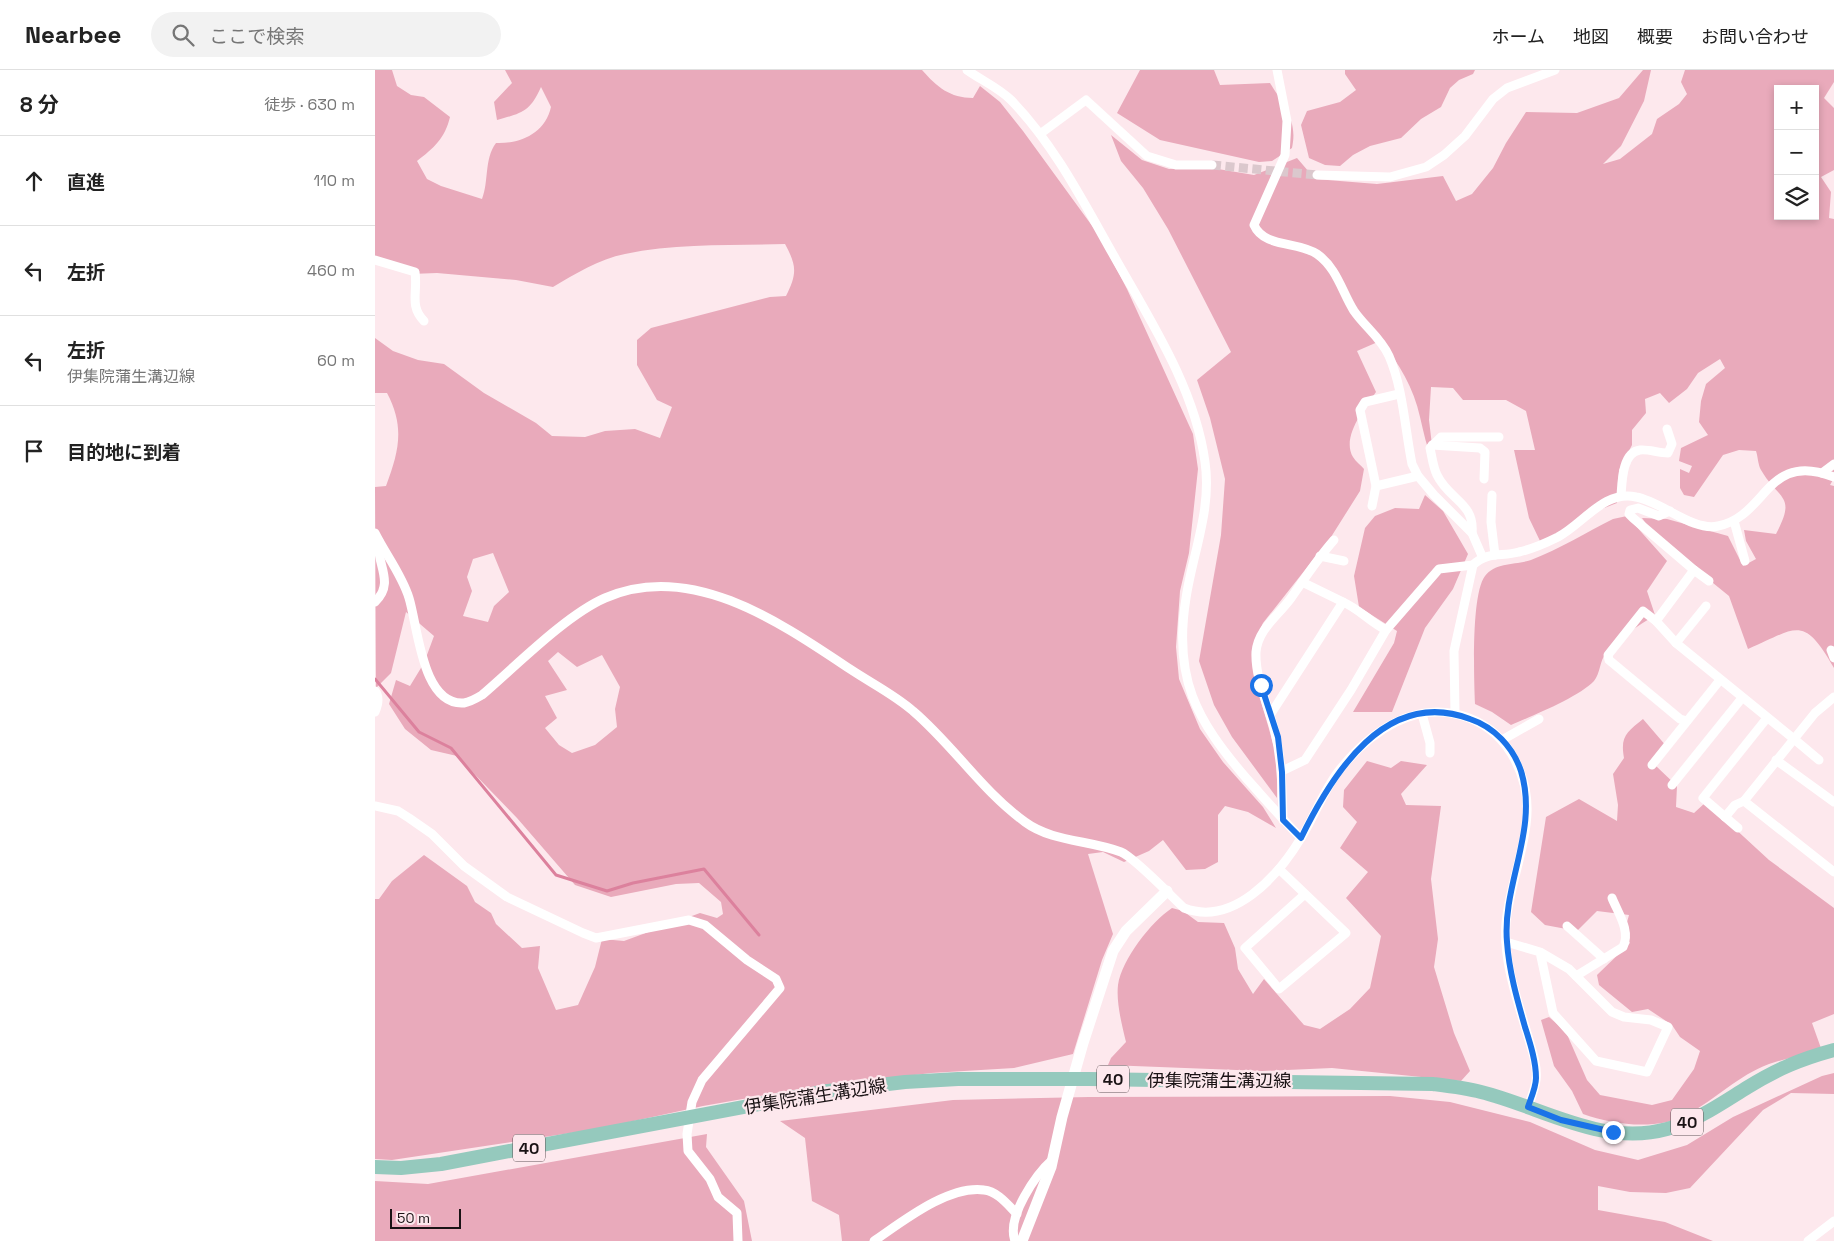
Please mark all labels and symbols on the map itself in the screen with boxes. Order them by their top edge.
route start [1250,674,1273,697]
road number: 40 [1097,1066,1129,1092]
street label: 伊集院蒲生溝辺線 [1147,1069,1291,1092]
street label: 伊集院蒲生溝辺線 [742,1073,888,1119]
road number: 40 [1671,1108,1703,1136]
route end [1602,1121,1625,1144]
road number: 40 [513,1134,545,1162]
scale bar [390,1206,461,1229]

